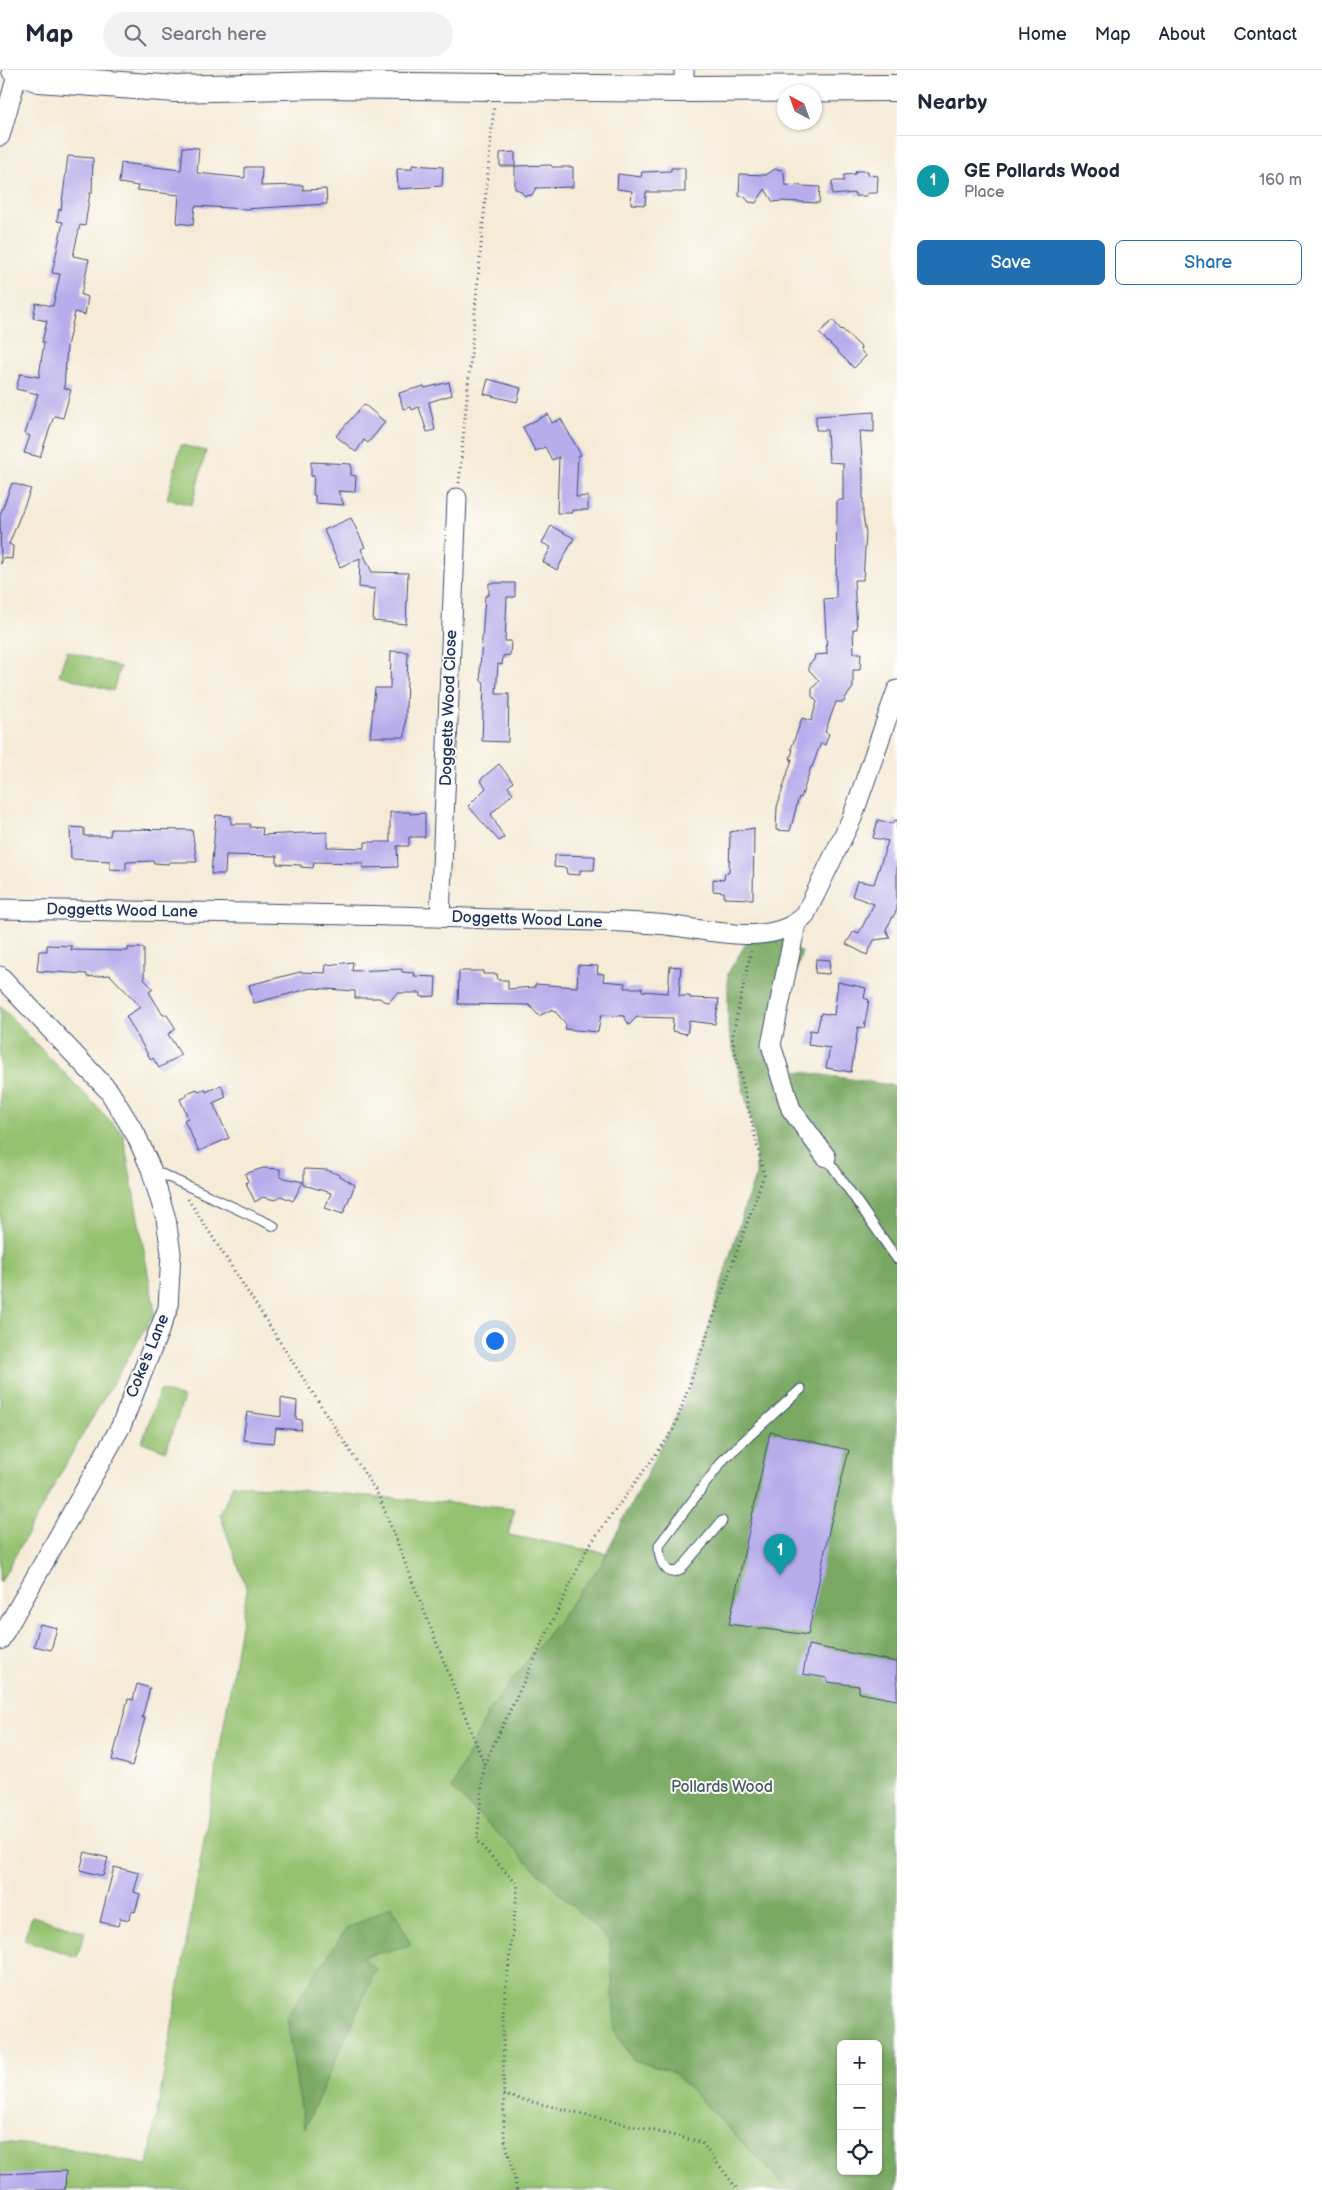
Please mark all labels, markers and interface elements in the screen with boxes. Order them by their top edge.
search box [103,12,453,57]
text: Map [25,20,73,49]
icon: search [121,21,149,49]
text: Search here [161,23,267,46]
text: Home [1018,24,1067,45]
text: Map [1095,24,1131,45]
text: About [1159,24,1206,45]
text: Contact [1234,24,1297,45]
north arrow [777,85,822,130]
text: Nearby [917,90,987,115]
text: GE Pollards Wood [964,160,1120,183]
text: 1 [930,171,936,190]
text: 160 m [1259,171,1302,190]
text: Place [964,183,1005,202]
button: Save [917,240,1105,285]
button: Share [1115,240,1302,285]
street label: Doggetts Wood Close [437,629,461,787]
street label: Doggetts Wood Lane [46,900,198,922]
street label: Doggetts Wood Lane [451,908,604,932]
street label: Coke's Lane [123,1311,174,1401]
your location [482,1328,508,1354]
pin: 1 [764,1534,796,1575]
park label: Pollards Wood [671,1778,773,1797]
map controls [837,2040,882,2175]
button: + [837,2040,882,2085]
button: − [837,2085,882,2130]
button: locate [837,2130,882,2175]

